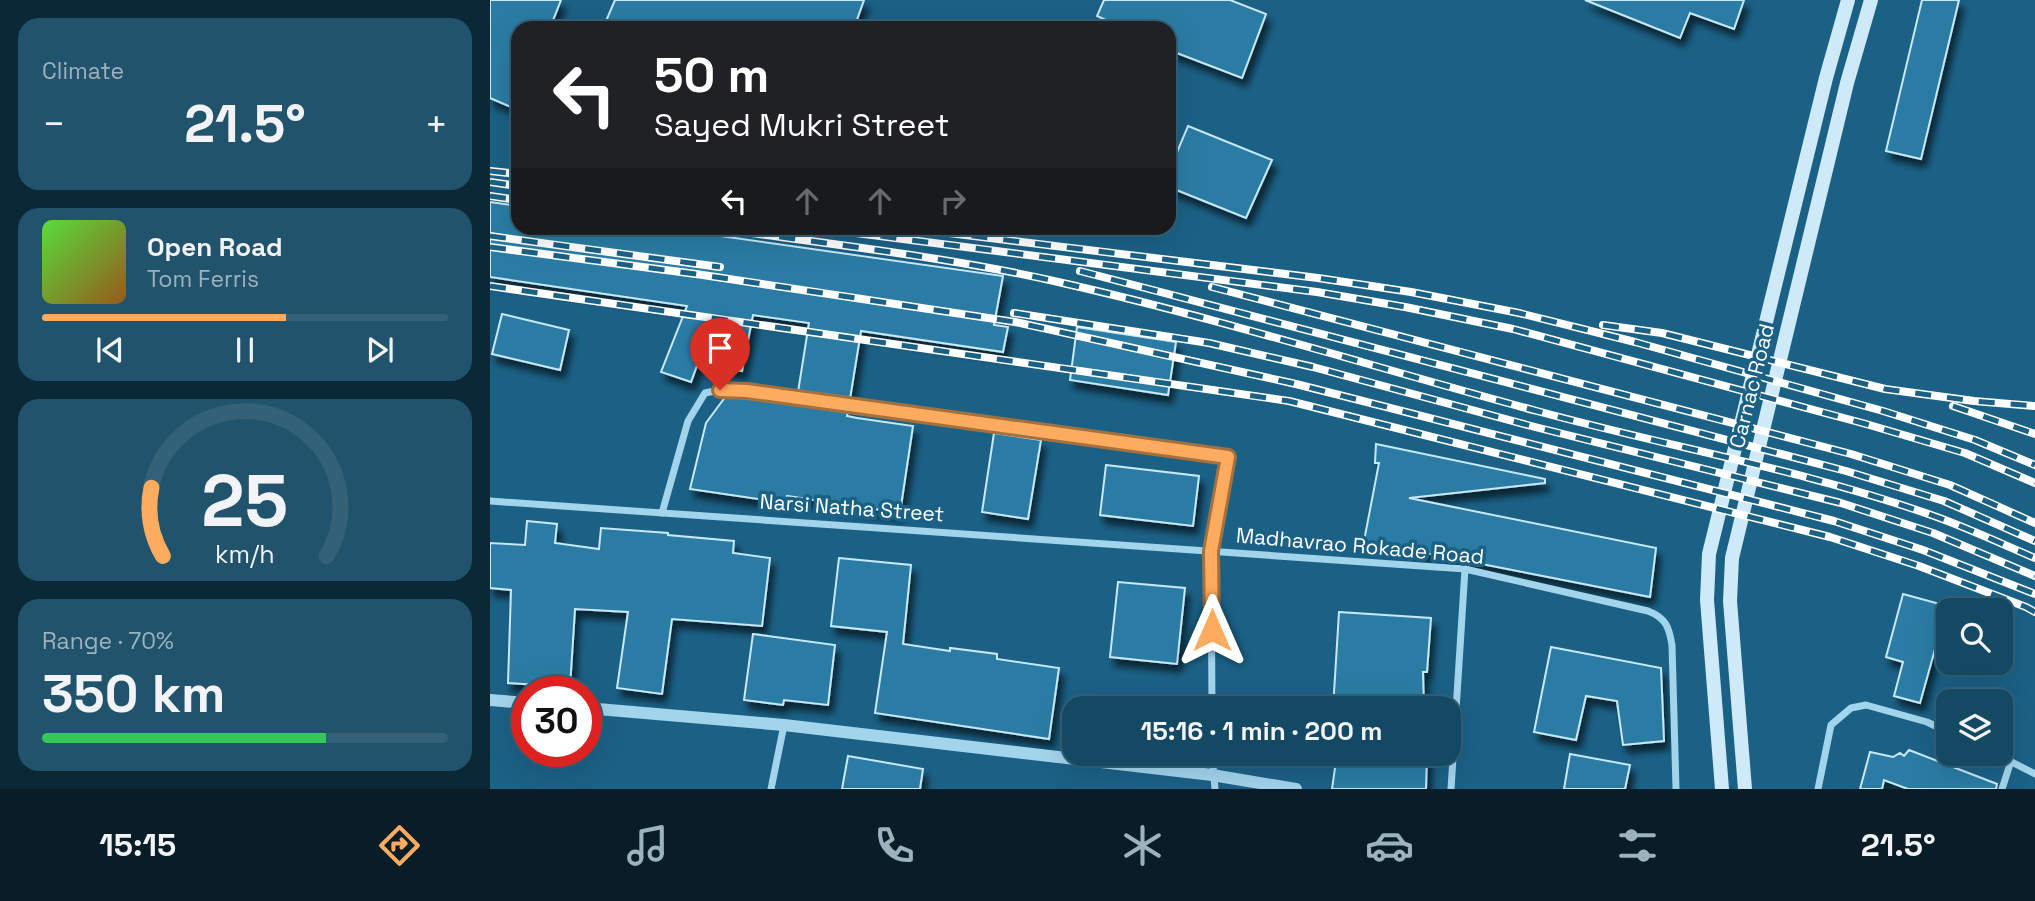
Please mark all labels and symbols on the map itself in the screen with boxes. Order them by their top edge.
pin [690,318,750,390]
street label: Carnac Road [1723,321,1780,451]
street label: Narsi Natha Street [759,488,945,527]
street label: Madhavrao Rokade Road [1235,521,1485,570]
position arrow [1175,593,1249,667]
speed limit sign: 30 [511,676,602,767]

